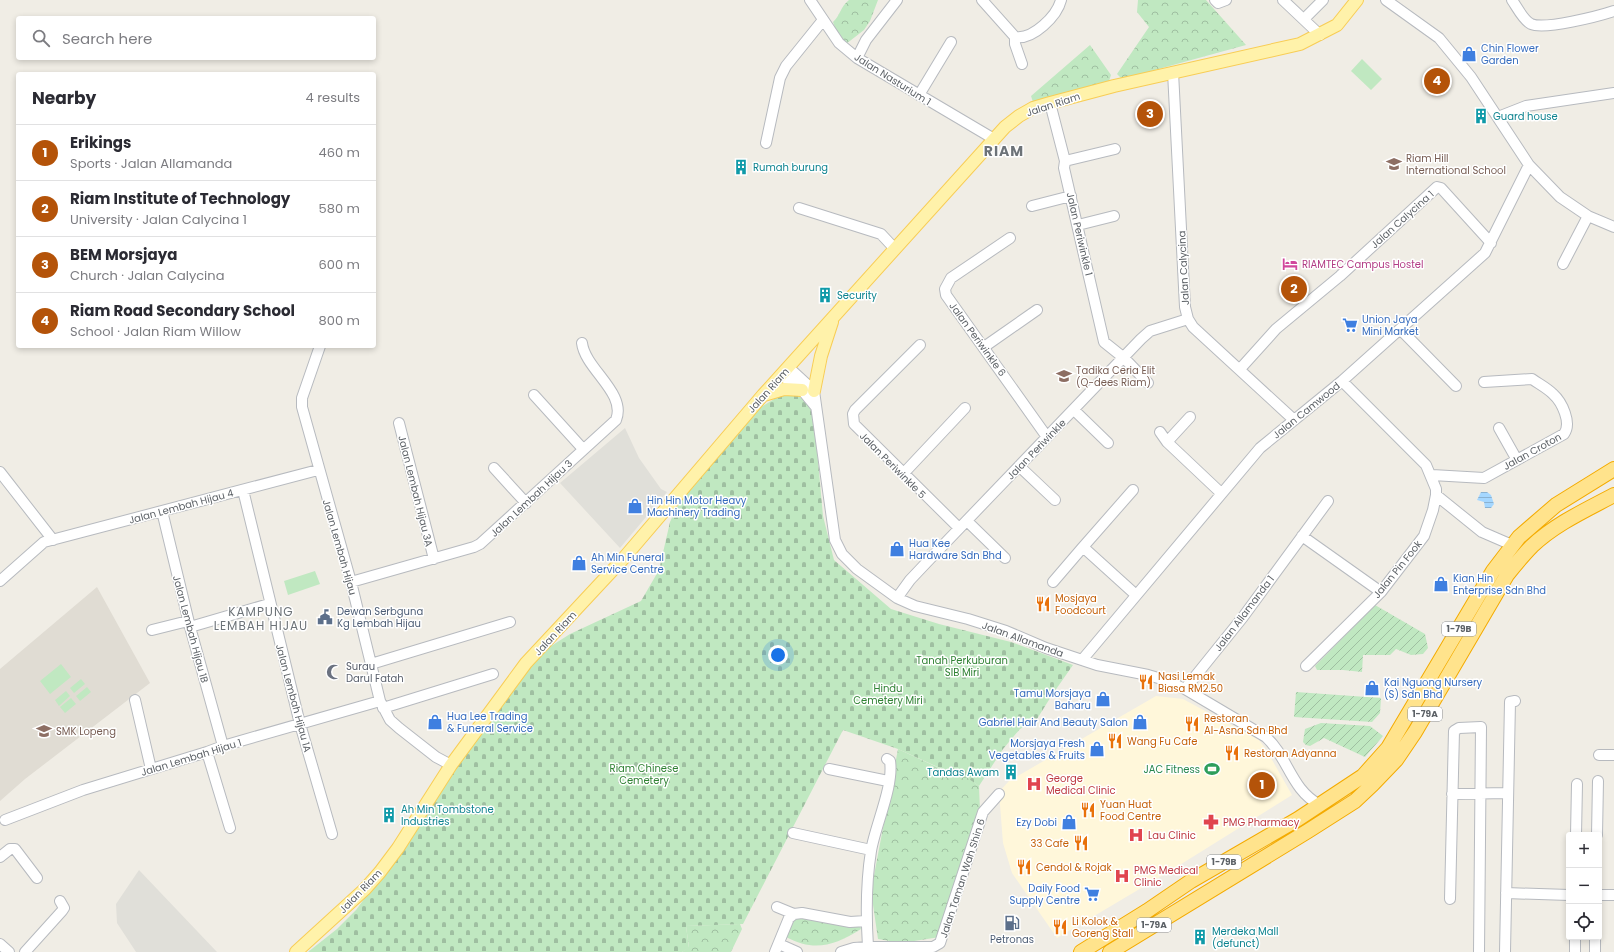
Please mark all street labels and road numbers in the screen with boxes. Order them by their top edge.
street label: Jalan Nasturium 1 [851,50,934,109]
street label: Jalan Riam [1024,89,1082,120]
street label: Jalan Calycina 1 [1367,187,1437,252]
street label: Jalan Periwinkle 1 [1063,191,1096,277]
street label: Jalan Calycina [1174,230,1193,306]
street label: Jalan Periwinkle 6 [946,299,1010,379]
street label: Jalan Riam [744,365,793,416]
street label: Jalan Camwood [1269,378,1343,442]
street label: Jalan Periwinkle [1003,416,1069,483]
street label: Jalan Periwinkle 5 [856,429,929,502]
street label: Jalan Croton [1500,429,1564,474]
street label: Jalan Lembah Hijau 3A [394,434,437,549]
street label: Jalan Lembah Hijau 3 [487,456,576,540]
street label: Jalan Lembah Hijau 4 [127,485,235,528]
street label: Jalan Lembah Hijau [319,498,360,597]
street label: Jalan Pin Fook [1369,536,1426,601]
street label: Jalan Allamanda 1 [1211,572,1278,654]
street label: Jalan Lembah Hijau 1B [169,574,212,685]
street label: Jalan Riam [531,608,580,659]
street label: Jalan Allamanda [980,618,1066,661]
road number: 1-79B [1442,622,1476,636]
street label: Jalan Lembah Hijau 1A [272,642,315,754]
road number: 1-79A [1408,707,1442,721]
street label: Jalan Lembah Hijau 1 [139,735,243,780]
street label: Jalan Taman Wah Shin 6 [936,817,989,940]
road number: 1-79B [1207,855,1241,869]
street label: Jalan Riam [336,866,385,917]
road number: 1-79A [1137,918,1171,932]

